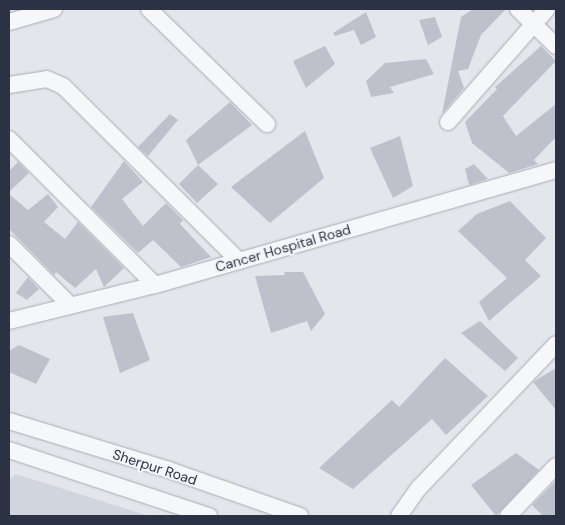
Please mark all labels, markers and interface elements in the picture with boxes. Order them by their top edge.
street label: Cancer Hospital Road [213,221,353,275]
street label: Sherpur Road [111,445,199,489]

